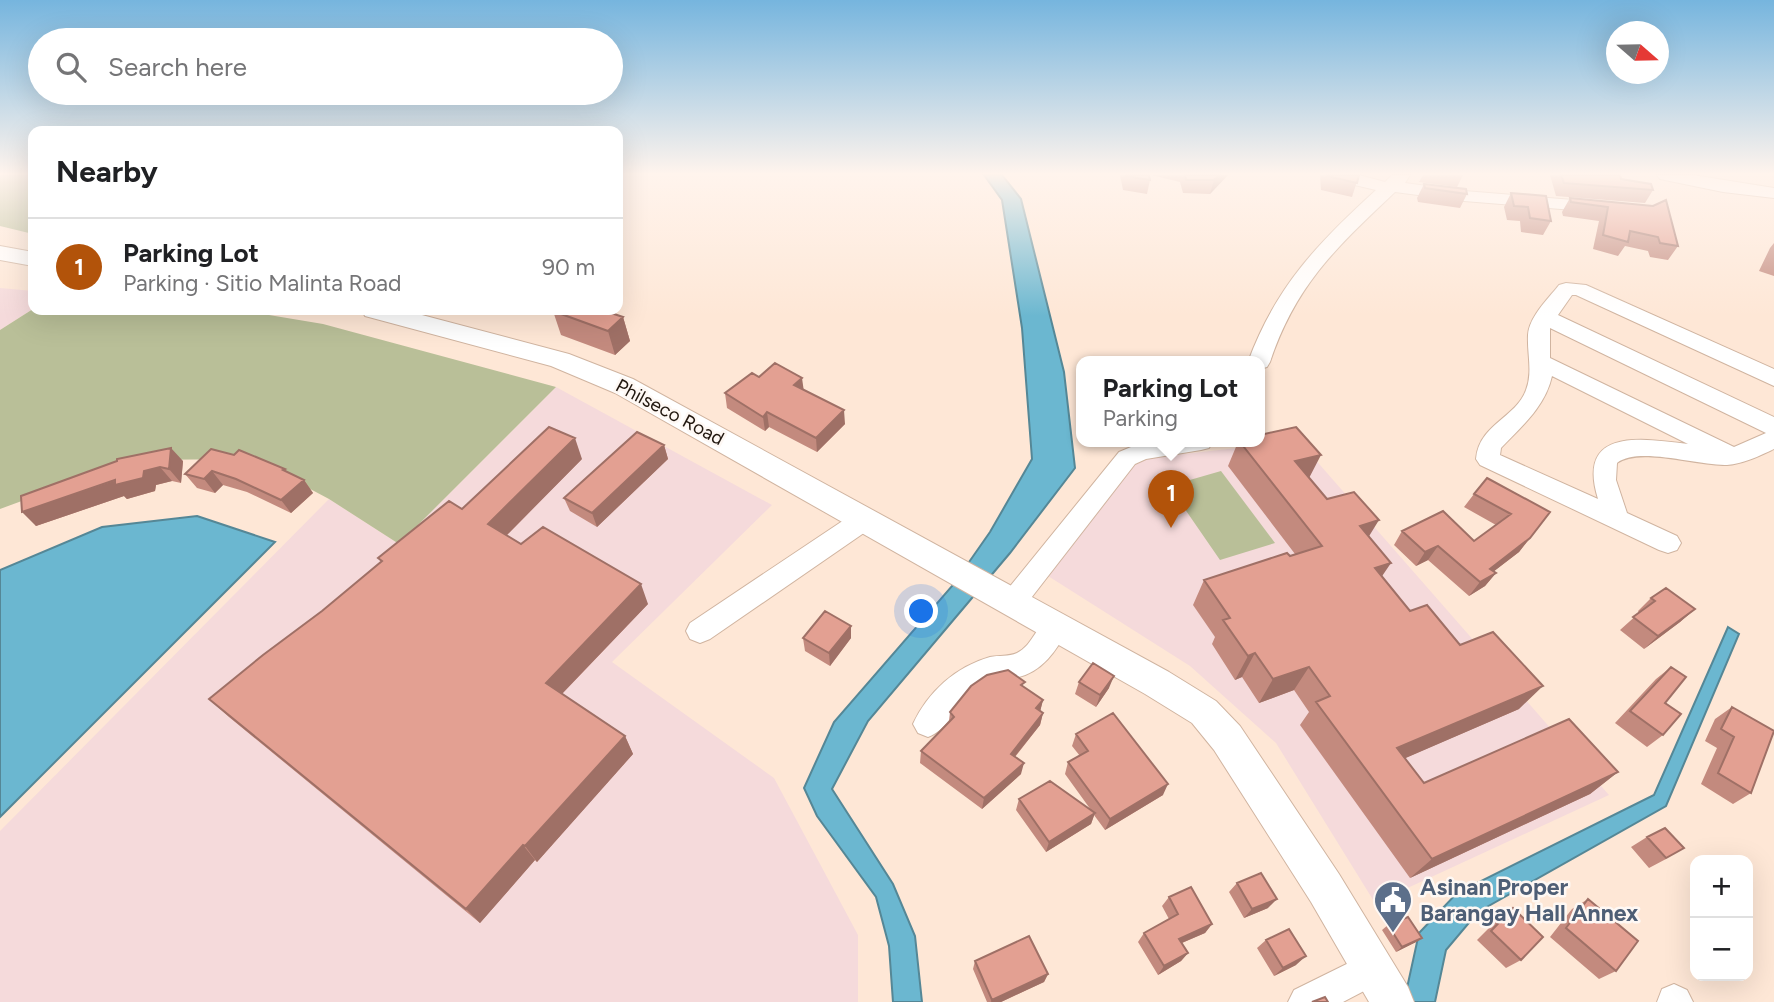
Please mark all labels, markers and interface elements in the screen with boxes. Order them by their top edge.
north arrow [1606,21,1669,84]
search box [28,28,623,105]
icon: search [52,48,90,86]
text: Search here [108,51,247,83]
text: Nearby [56,153,158,190]
text: Parking Lot [123,237,259,269]
text: 1 [74,253,84,281]
text: 90 m [542,253,595,281]
text: Parking · Sitio Malinta Road [123,269,402,297]
popup [1076,356,1265,447]
text: Parking Lot [1102,372,1239,404]
street label: Philseco Road [612,374,728,450]
text: Parking [1102,404,1178,432]
pin: 1 [1148,470,1194,528]
your location [904,594,938,628]
map controls [1690,855,1753,981]
button: + [1690,855,1753,918]
place label: Asinan Proper Barangay Hall Annex [1420,873,1639,927]
public building icon: Asinan Proper Barangay Hall Annex [1372,879,1414,934]
button: − [1690,918,1753,981]

